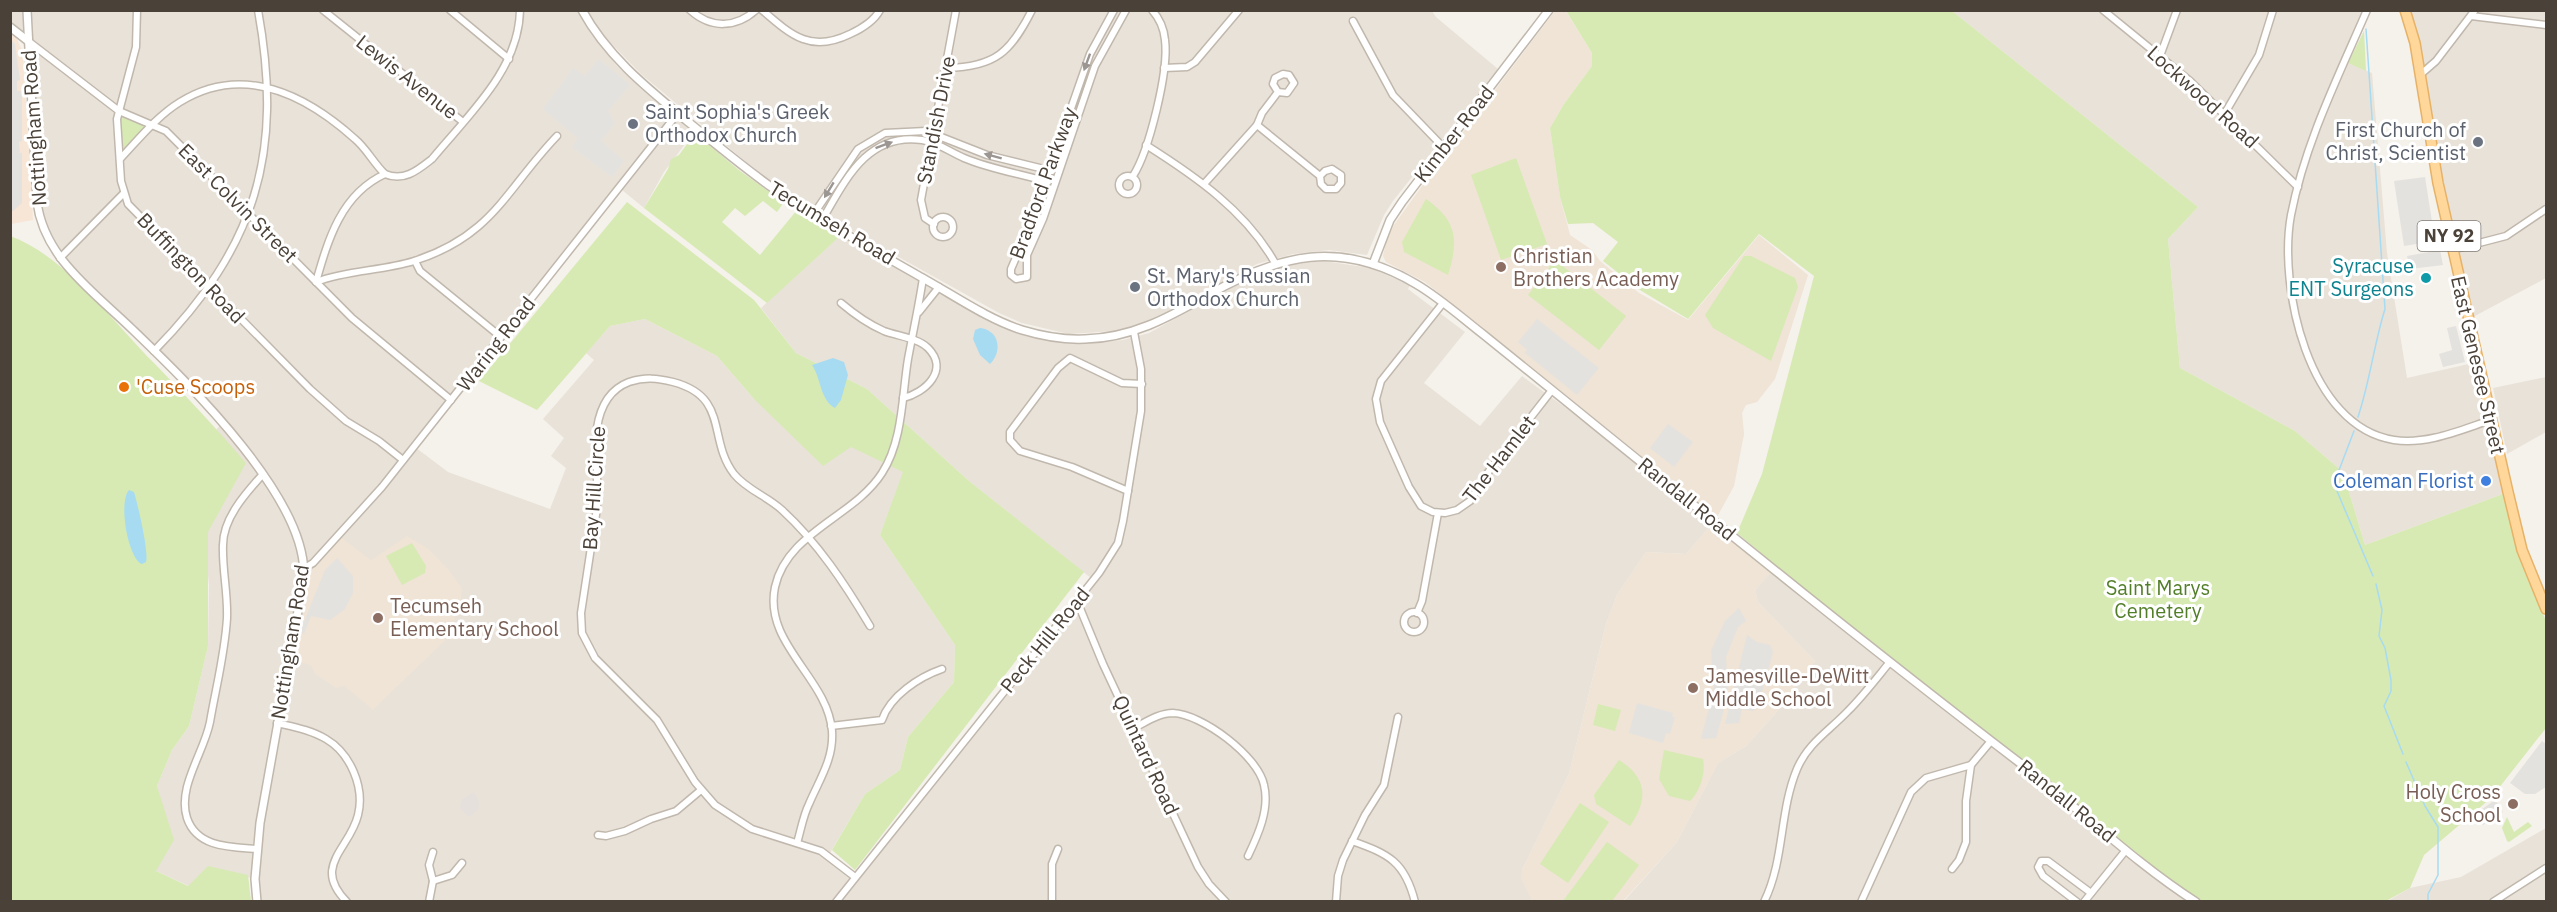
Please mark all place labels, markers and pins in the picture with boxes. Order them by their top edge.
place label: Saint Sophia's Greek Orthodox Church [645,98,830,148]
place label: First Church of Christ, Scientist [2325,116,2467,166]
marker: Saint Sophia's Greek Orthodox Church [626,117,640,131]
marker: First Church of Christ, Scientist [2471,135,2485,149]
place label: Christian Brothers Academy [1513,242,1679,292]
place label: Syracuse ENT Surgeons [2288,252,2414,302]
marker: Christian Brothers Academy [1494,260,1508,274]
place label: St. Mary's Russian Orthodox Church [1147,262,1311,312]
marker: Syracuse ENT Surgeons [2419,271,2433,285]
marker: St. Mary's Russian Orthodox Church [1128,280,1142,294]
place label: 'Cuse Scoops [136,373,255,400]
marker: 'Cuse Scoops [117,380,131,394]
place label: Coleman Florist [2333,467,2474,494]
marker: Coleman Florist [2479,474,2493,488]
place label: Tecumseh Elementary School [390,592,559,642]
marker: Tecumseh Elementary School [371,611,385,625]
place label: Jamesville-DeWitt Middle School [1705,662,1869,712]
marker: Jamesville-DeWitt Middle School [1686,681,1700,695]
place label: Holy Cross School [2406,778,2501,828]
marker: Holy Cross School [2506,797,2520,811]

